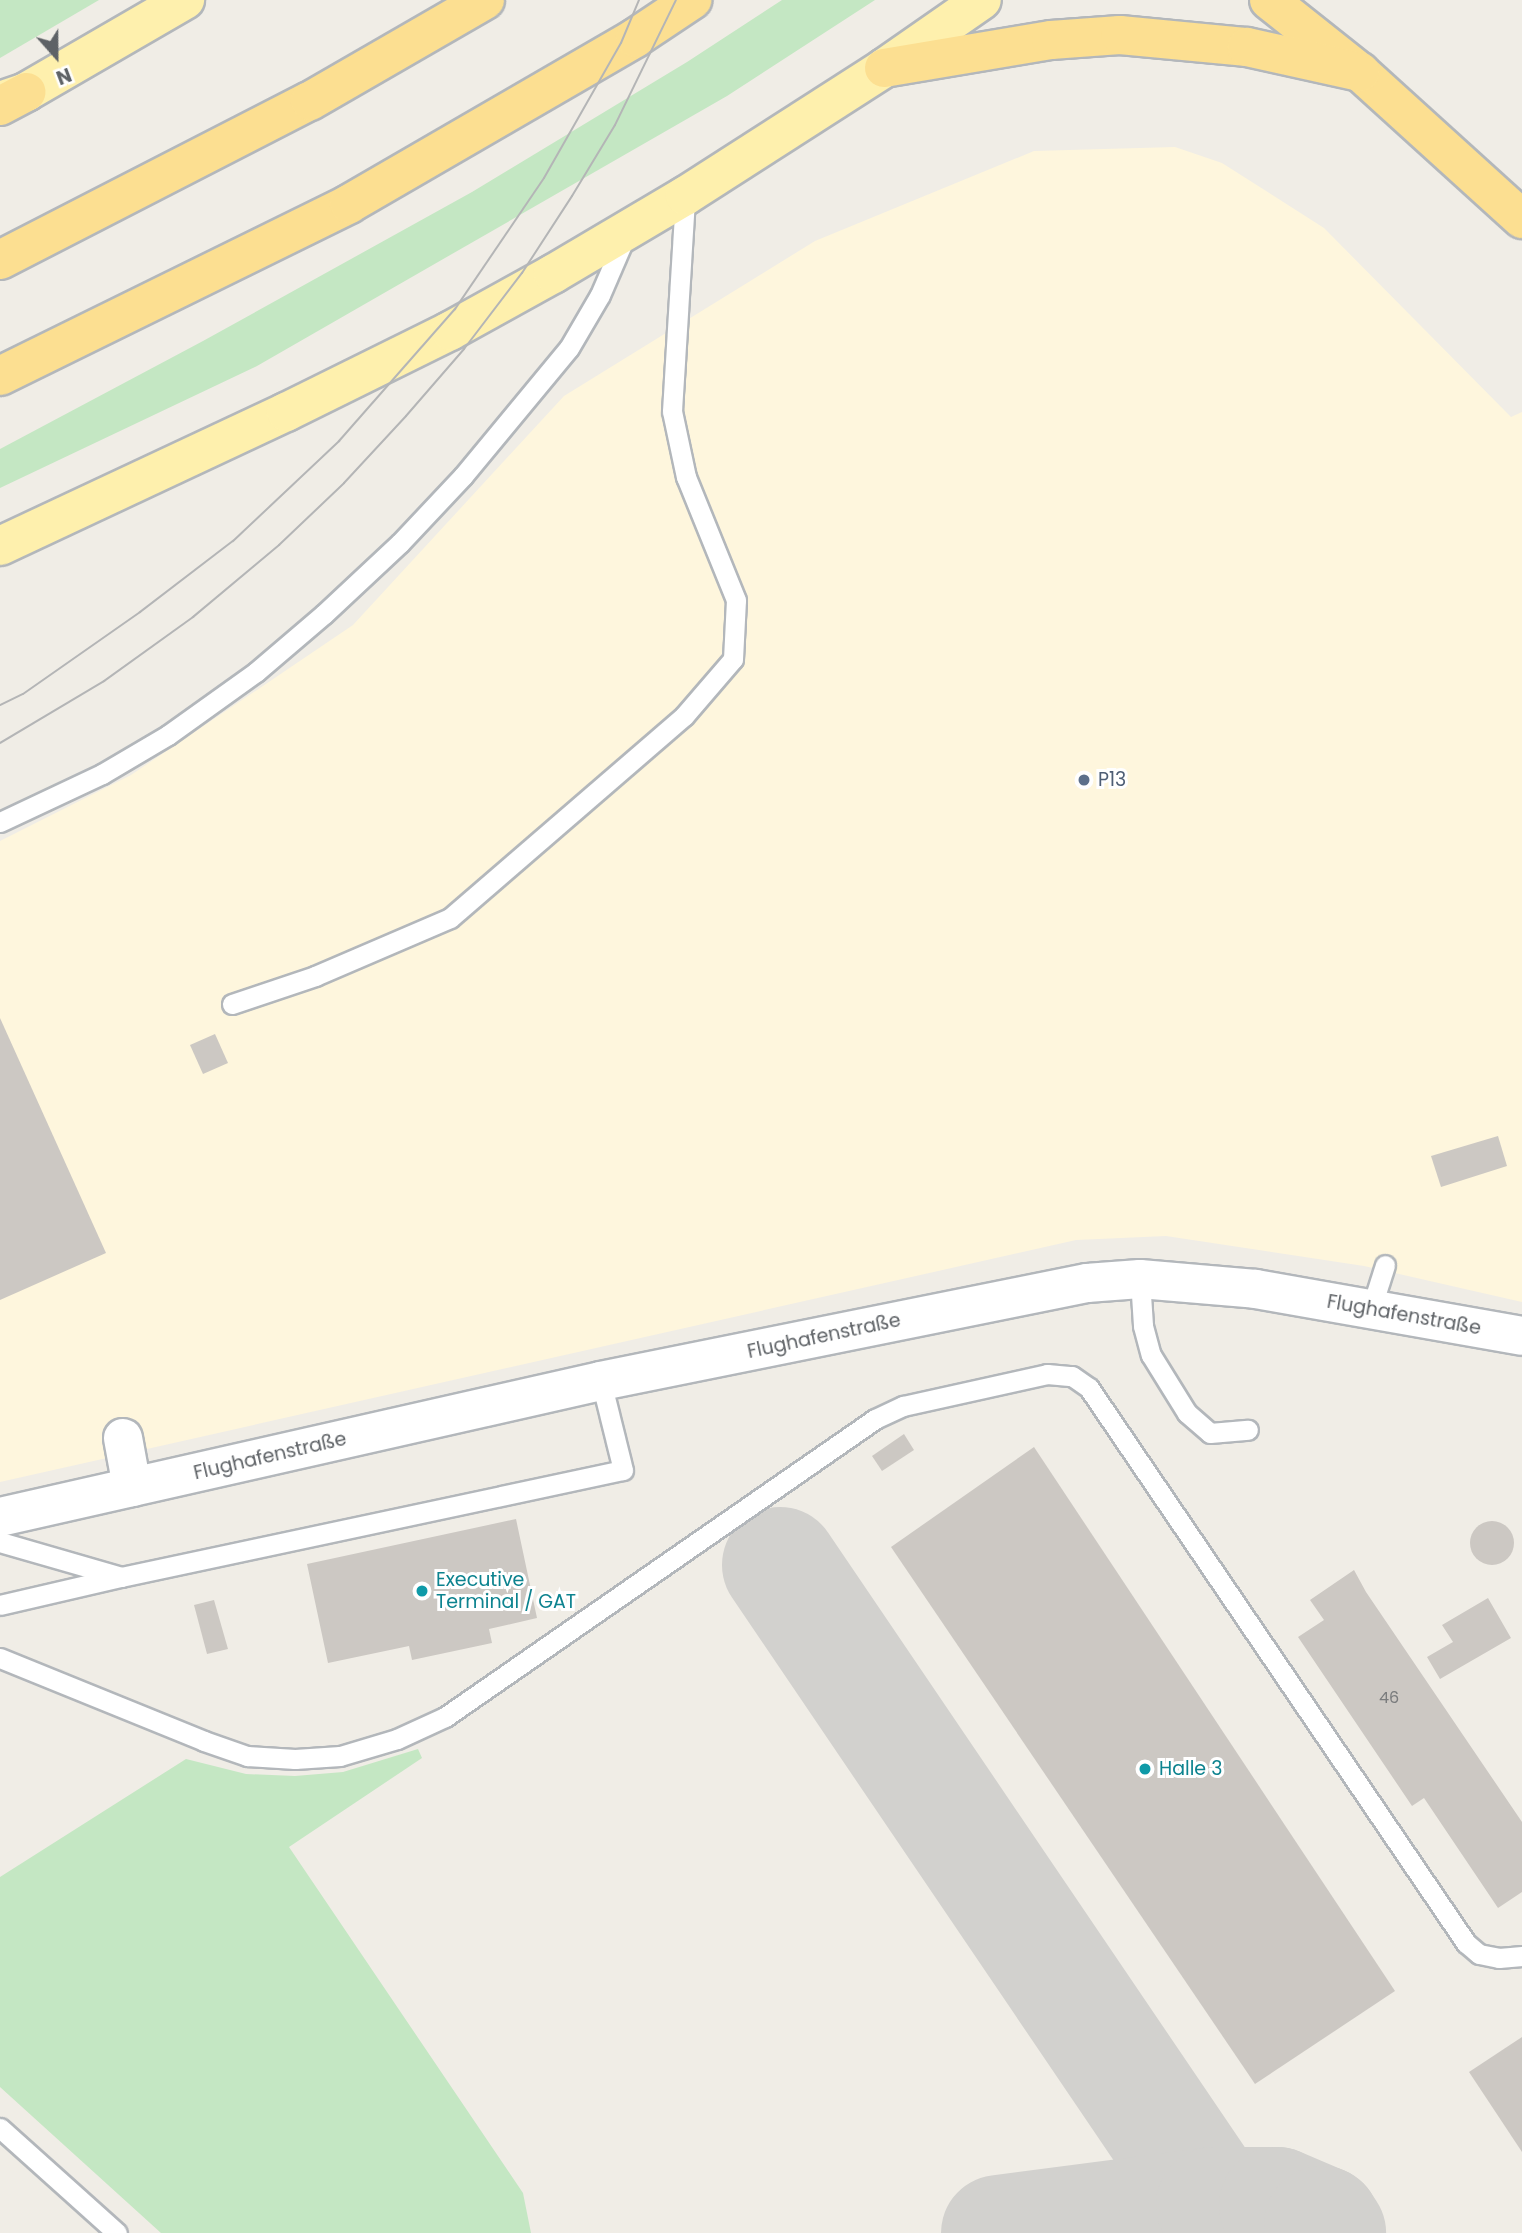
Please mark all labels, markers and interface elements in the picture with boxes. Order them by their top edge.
north arrow [21,21,91,91]
text: N [52,61,75,91]
place label: P13 [1098,769,1126,791]
marker: P13 [1076,772,1092,788]
street label: Flughafenstraße [1325,1290,1483,1340]
street label: Flughafenstraße [745,1309,903,1363]
street label: Flughafenstraße [191,1427,349,1485]
place label: Executive Terminal / GAT [436,1569,576,1613]
marker: Executive Terminal / GAT [414,1583,430,1599]
house number: 46 [1379,1688,1399,1708]
place label: Halle 3 [1159,1758,1222,1780]
marker: Halle 3 [1137,1761,1153,1777]

